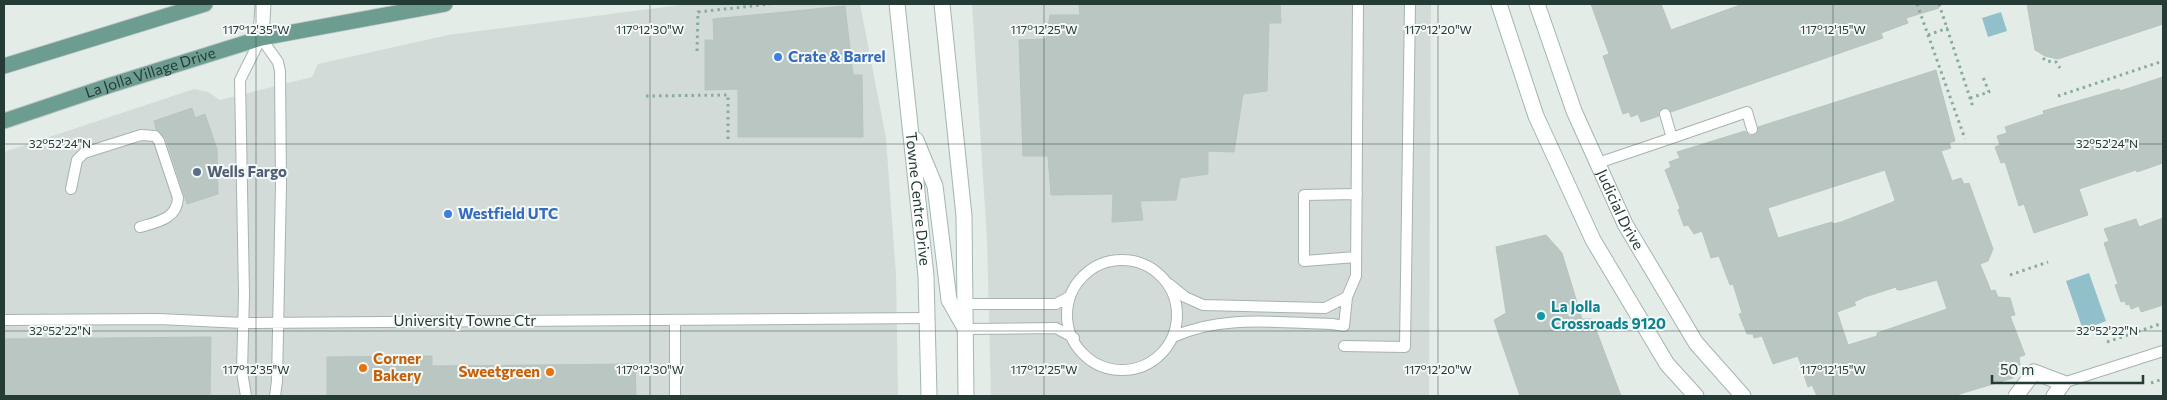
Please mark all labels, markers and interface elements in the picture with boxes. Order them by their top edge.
text: 117°12'35"W [223,22,290,36]
text: 117°12'30"W [616,22,684,36]
text: 117°12'25"W [1011,22,1077,36]
text: 117°12'20"W [1404,22,1472,36]
text: 117°12'15"W [1800,22,1866,36]
street label: La Jolla Village Drive [82,43,217,101]
place label: Crate & Barrel [788,47,886,65]
marker: Crate & Barrel [772,51,784,63]
street label: Towne Centre Drive [903,131,935,267]
text: 32°52'24"N [29,136,91,150]
text: 32°52'24"N [2076,136,2138,150]
place label: Wells Fargo [207,162,287,180]
marker: Wells Fargo [191,166,203,178]
street label: Judicial Drive [1593,166,1648,253]
place label: Westfield UTC [458,204,558,222]
marker: Westfield UTC [442,208,454,220]
place label: La Jolla Crossroads 9120 [1551,297,1666,332]
marker: La Jolla Crossroads 9120 [1535,310,1547,322]
street label: University Towne Ctr [394,311,536,329]
text: 32°52'22"N [29,323,91,337]
text: 32°52'22"N [2076,323,2138,337]
place label: Corner Bakery [373,349,422,384]
scale bar [1992,352,2143,384]
text: 50 m [2000,360,2034,378]
text: 117°12'35"W [223,362,290,376]
marker: Corner Bakery [357,362,369,374]
place label: Sweetgreen [458,362,540,380]
text: 117°12'30"W [616,362,684,376]
text: 117°12'25"W [1011,362,1077,376]
text: 117°12'20"W [1404,362,1472,376]
text: 117°12'15"W [1800,362,1866,376]
marker: Sweetgreen [544,366,556,378]

